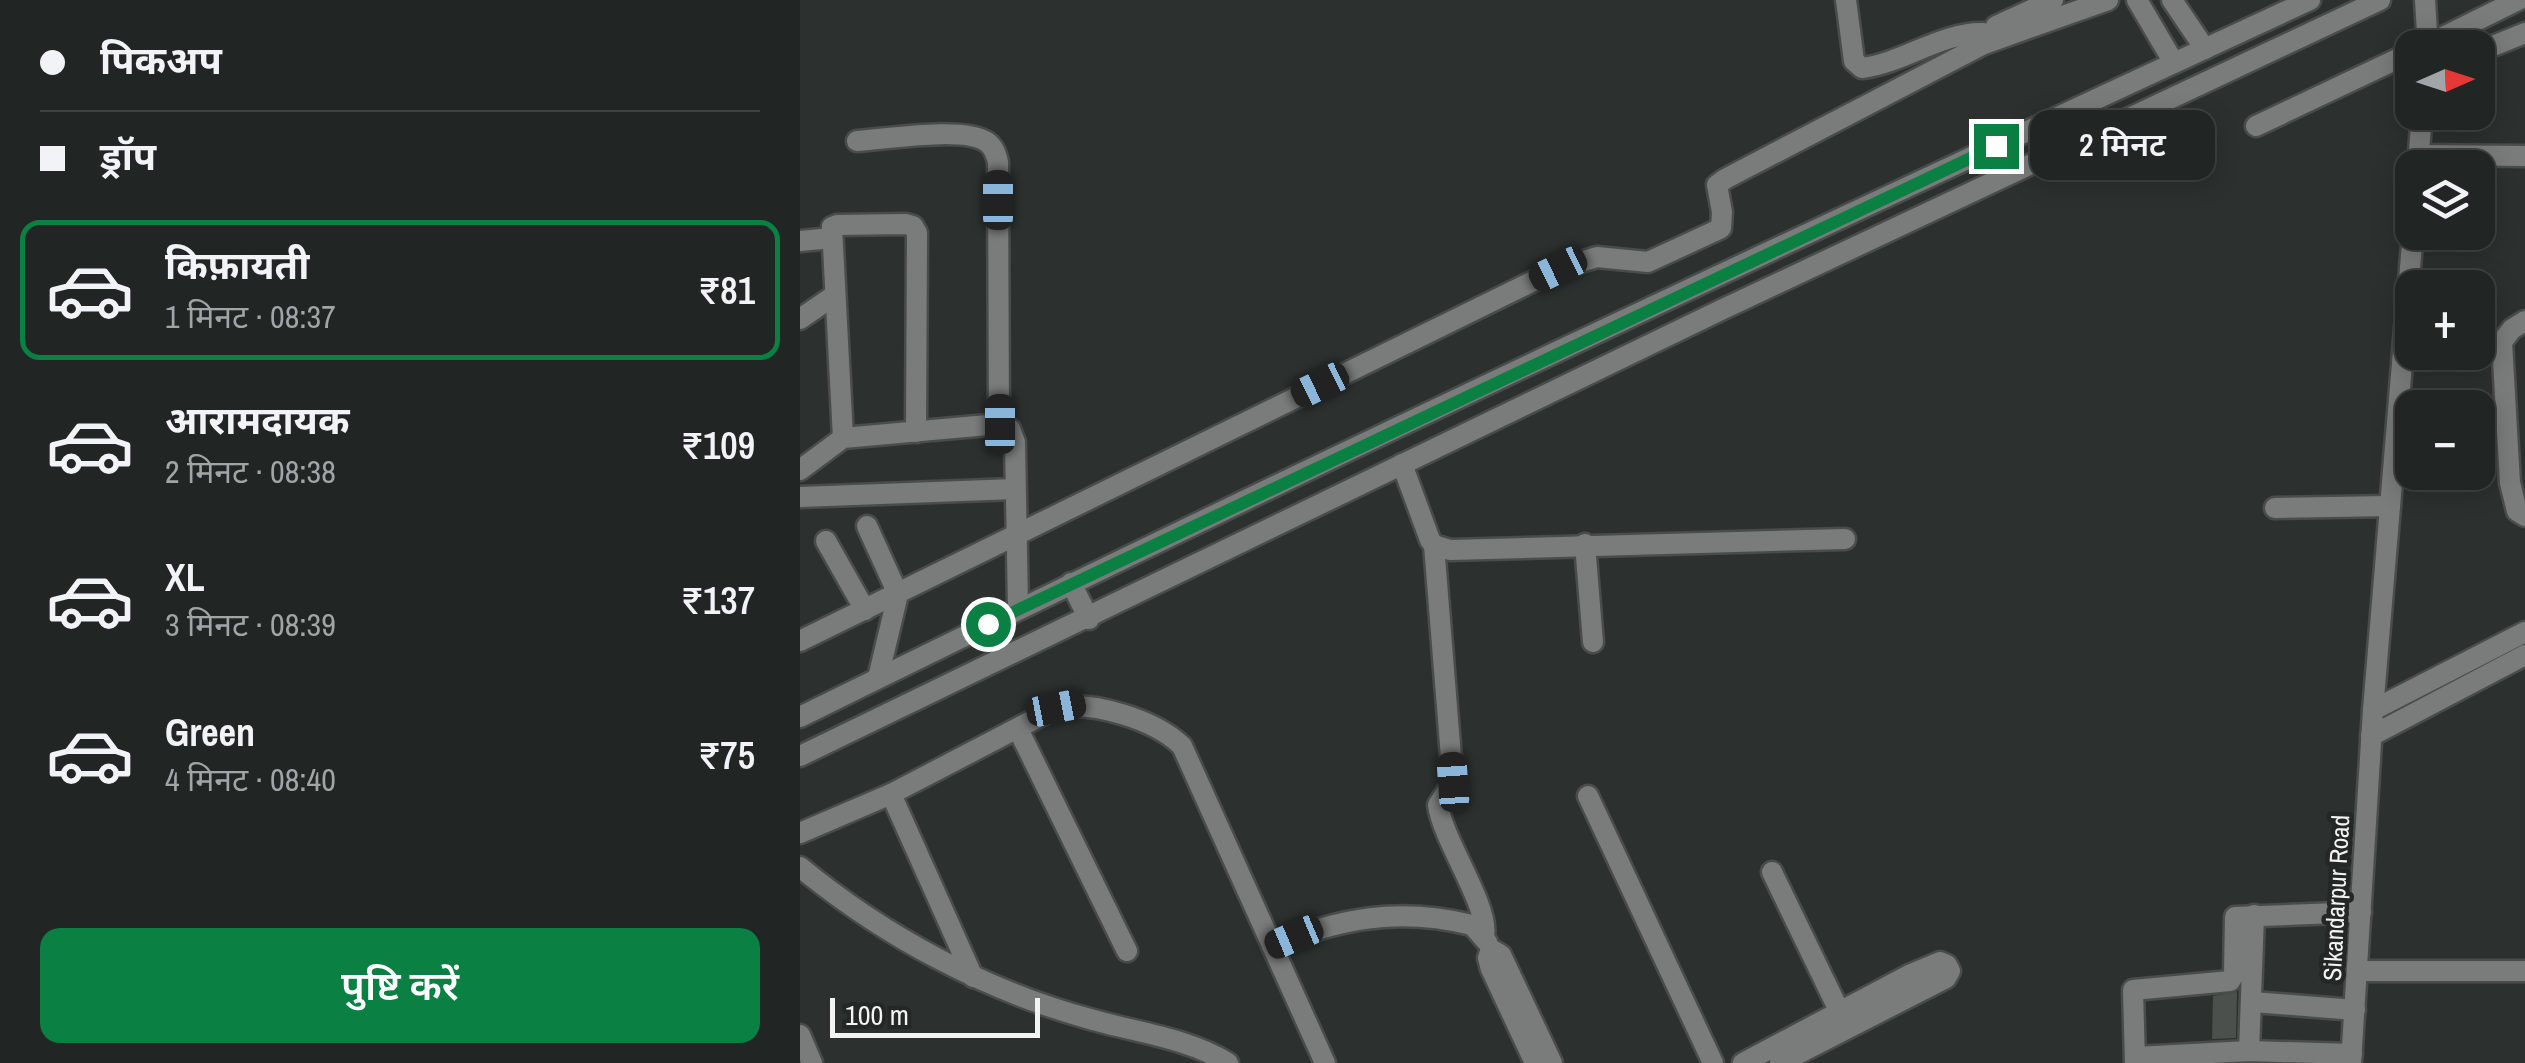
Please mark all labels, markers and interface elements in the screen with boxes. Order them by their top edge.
north arrow [2395,30,2495,130]
map controls [2395,30,2495,490]
text: पिकअप [100,35,222,86]
callout: 2 मिनट [2031,111,2216,181]
text: 2 मिनट [2079,123,2166,166]
route end [1974,124,2019,169]
text: ड्रॉप [100,131,156,182]
button: layers [2395,150,2495,250]
car [983,170,1013,230]
text: किफ़ायती [165,240,309,291]
car [1524,242,1592,296]
icon: car [45,245,135,335]
text: ₹81 [699,265,755,316]
button: + [2395,270,2495,370]
text: 1 मिनट · 08:37 [165,295,336,338]
car [1286,358,1354,412]
button: − [2395,390,2495,490]
car [985,394,1015,454]
text: आरामदायक [165,395,349,446]
icon: car [45,400,135,490]
text: ₹109 [681,420,755,471]
text: 2 मिनट · 08:38 [165,450,336,493]
text: XL [165,552,205,603]
icon: car [45,555,135,645]
text: ₹137 [681,575,755,626]
route start [966,602,1011,647]
text: 3 मिनट · 08:39 [165,603,336,646]
car [1024,688,1088,728]
text: Green [165,707,255,758]
icon: car [45,710,135,800]
text: ₹75 [699,730,755,781]
car [1436,751,1470,813]
text: 4 मिनट · 08:40 [165,758,336,801]
street label: Sikandarpur Road [2315,814,2357,982]
car [1261,911,1327,963]
button: पुष्टि करें [40,928,760,1043]
scale bar [830,993,1040,1038]
text: 100 m [845,996,909,1034]

